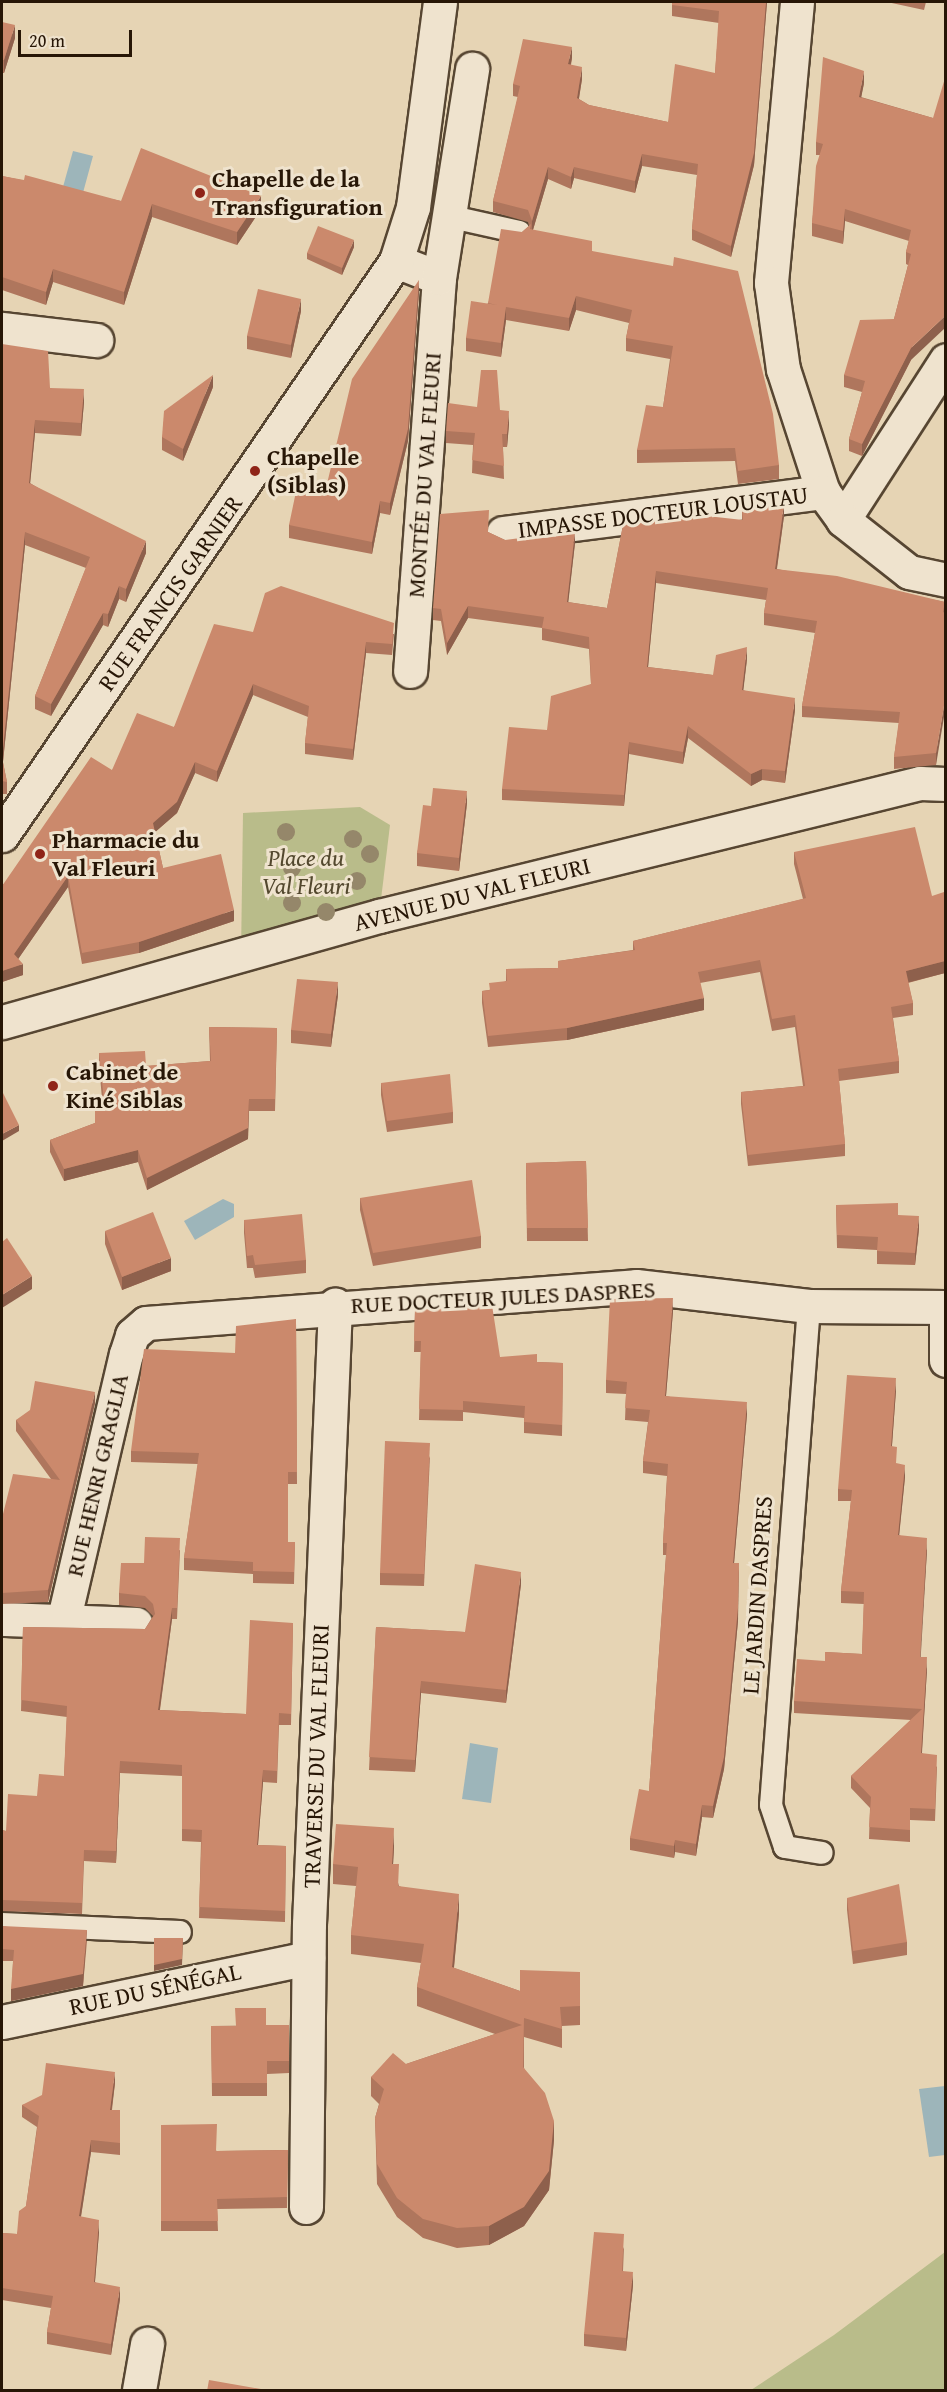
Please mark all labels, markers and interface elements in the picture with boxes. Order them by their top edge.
scale bar [21,18,135,56]
text: 20 m [29,27,65,54]
place label: Chapelle de la Transfiguration [212,165,383,221]
marker: Chapelle de la Transfiguration [193,186,207,200]
street label: MONTÉE DU VAL FLEURI [401,351,447,599]
place label: Chapelle (Siblas) [267,443,359,499]
marker: Chapelle (Siblas) [248,464,262,478]
street label: IMPASSE DOCTEUR LOUSTAU [516,480,810,544]
street label: RUE FRANCIS GARNIER [92,490,248,696]
place label: Pharmacie du Val Fleuri [52,826,199,882]
park label: Place du Val Fleuri [262,844,350,900]
marker: Pharmacie du Val Fleuri [33,847,47,861]
street label: AVENUE DU VAL FLEURI [351,851,593,937]
place label: Cabinet de Kiné Siblas [66,1058,183,1114]
marker: Cabinet de Kiné Siblas [44,1077,62,1095]
street label: RUE DOCTEUR JULES DASPRES [350,1275,656,1319]
street label: RUE HENRI GRAGLIA [60,1371,134,1579]
street label: LE JARDIN DASPRES [736,1495,778,1695]
street label: TRAVERSE DU VAL FLEURI [297,1624,335,1888]
street label: RUE DU SÉNÉGAL [67,1957,243,2021]

